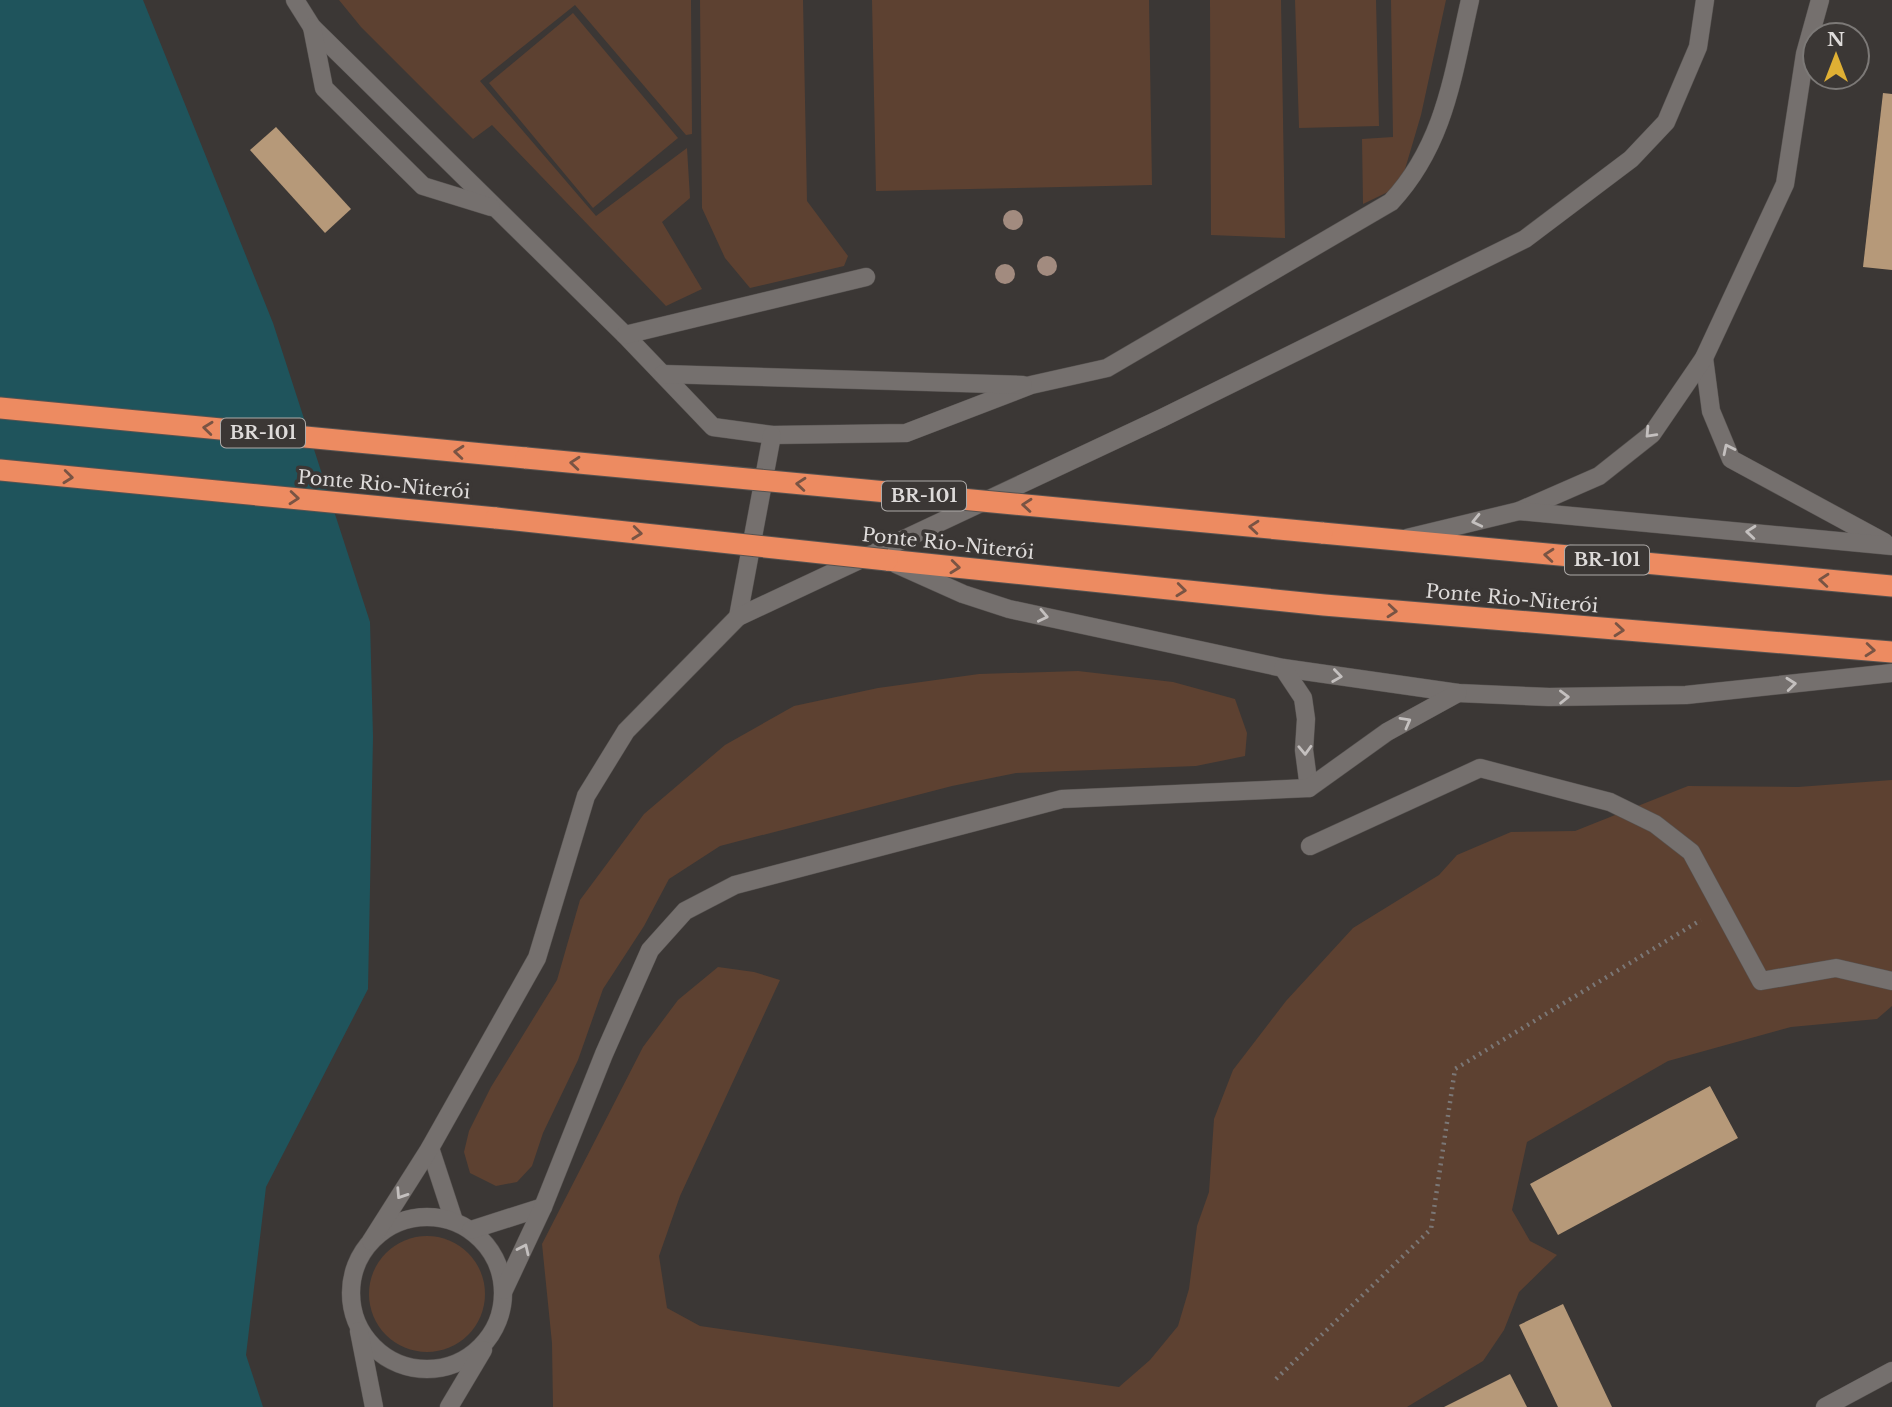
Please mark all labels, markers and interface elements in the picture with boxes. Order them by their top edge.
north arrow [1801,21,1871,91]
text: N [1827,28,1845,51]
road number: BR-101 [221,418,305,447]
one-way arrow [202,421,213,436]
one-way arrow [1646,425,1659,438]
one-way arrow [1722,444,1736,456]
one-way arrow [453,445,464,460]
one-way arrow [569,456,580,471]
street label: Ponte Rio-Niterói [297,465,472,504]
one-way arrow [63,469,74,484]
one-way arrow [795,477,806,492]
road number: BR-101 [882,482,966,510]
one-way arrow [289,490,300,505]
one-way arrow [1022,498,1033,513]
one-way arrow [1471,513,1483,527]
one-way arrow [1248,520,1259,535]
street label: Ponte Rio-Niterói [861,523,1036,564]
one-way arrow [631,525,643,540]
one-way arrow [1745,525,1756,540]
road number: BR-101 [1565,546,1649,574]
one-way arrow [1543,548,1554,563]
one-way arrow [949,559,960,574]
one-way arrow [1818,573,1829,588]
street label: Ponte Rio-Niterói [1425,579,1600,618]
one-way arrow [1175,583,1187,598]
one-way arrow [1387,603,1398,618]
one-way arrow [1037,608,1049,623]
one-way arrow [1614,622,1625,637]
one-way arrow [1865,642,1876,657]
one-way arrow [1332,668,1343,683]
one-way arrow [1785,677,1796,692]
one-way arrow [1558,689,1569,704]
one-way arrow [1398,717,1411,730]
one-way arrow [1298,744,1313,755]
one-way arrow [396,1187,409,1200]
one-way arrow [515,1244,529,1256]

